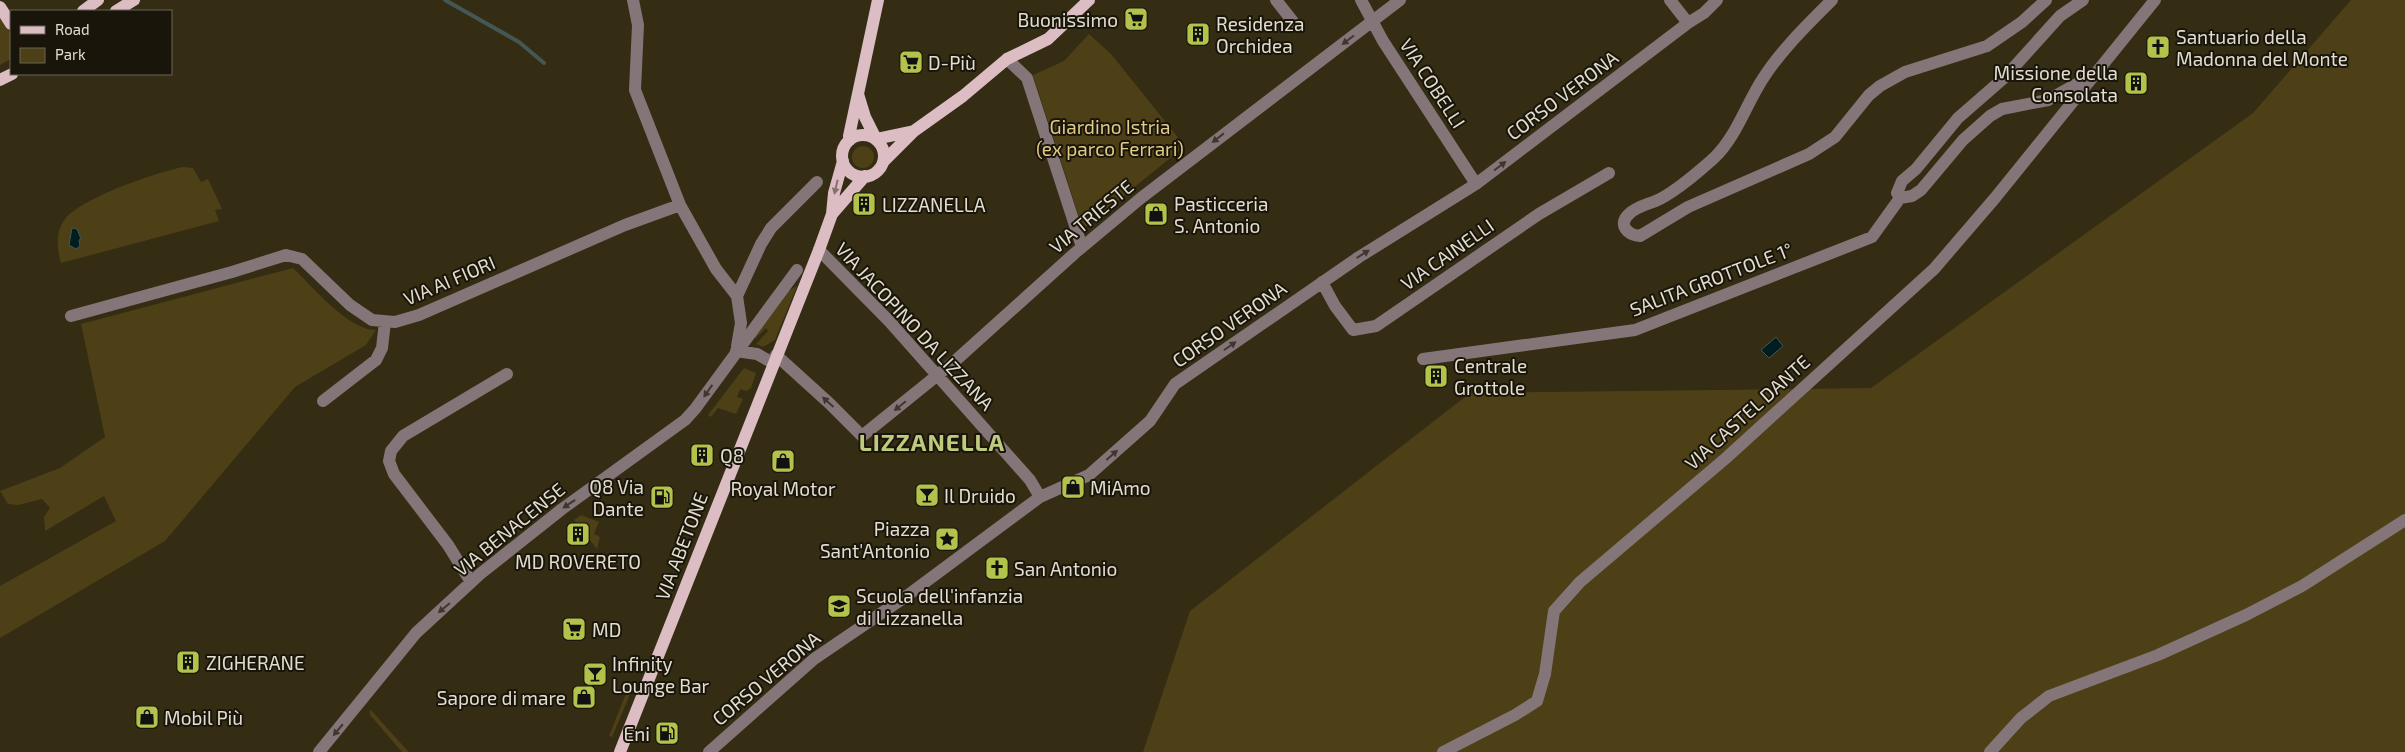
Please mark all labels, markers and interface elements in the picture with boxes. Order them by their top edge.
supermarket icon: Buonissimo [1123,6,1149,32]
place label: Buonissimo [1017,8,1118,31]
legend [10,10,172,75]
place label: Residenza Orchidea [1216,12,1304,57]
text: Road [55,20,90,38]
building icon: Residenza Orchidea [1185,21,1211,47]
place label: Santuario della Madonna del Monte [2176,25,2348,70]
street label: VIA COBELLI [1395,34,1471,132]
church icon: Santuario della Madonna del Monte [2145,34,2171,60]
one-way arrow [1342,35,1355,46]
text: Park [55,45,86,63]
street label: CORSO VERONA [1502,45,1623,145]
supermarket icon: D-Più [898,49,924,75]
place label: D-Più [928,51,976,74]
place label: Missione della Consolata [1994,61,2118,106]
building icon: Missione della Consolata [2123,70,2149,96]
park label: Giardino Istria (ex parco Ferrari) [1036,115,1184,160]
one-way arrow [1212,133,1225,144]
one-way arrow [1493,161,1507,171]
street label: VIA TRIESTE [1044,174,1138,258]
one-way arrow [832,180,840,195]
building icon: LIZZANELLA [851,191,877,217]
place label: Pasticceria S. Antonio [1174,192,1268,237]
place label: LIZZANELLA [882,193,986,216]
shop icon: Pasticceria S. Antonio [1143,201,1169,227]
street label: VIA CAINELLI [1396,214,1498,294]
street label: VIA JACOPINO DA LIZZANA [831,237,999,415]
street label: SALITA GROTTOLE 1° [1626,237,1796,321]
one-way arrow [1357,249,1370,258]
street label: VIA AI FIORI [400,250,498,310]
street label: CORSO VERONA [1168,276,1291,372]
one-way arrow [1223,341,1237,351]
street label: VIA CASTEL DANTE [1680,350,1814,474]
place label: Centrale Grottole [1454,354,1527,399]
building icon: Centrale Grottole [1423,363,1449,389]
one-way arrow [703,384,713,398]
one-way arrow [822,396,834,408]
one-way arrow [893,400,906,411]
district label: LIZZANELLA [859,427,1005,456]
building icon: Q8 [689,442,715,468]
place label: Q8 [720,444,744,467]
shop icon: Royal Motor [770,448,796,474]
one-way arrow [1105,449,1117,461]
shop icon: MiAmo [1060,474,1086,500]
place label: Q8 Via Dante [589,475,644,520]
place label: MiAmo [1090,476,1151,499]
street label: VIA BENACENSE [449,477,569,581]
place label: Royal Motor [730,477,836,500]
bar icon: Il Druido [914,482,940,508]
fuel station icon: Q8 Via Dante [649,484,675,510]
place label: Il Druido [944,484,1016,507]
street label: VIA ABETONE [650,489,712,603]
one-way arrow [562,499,576,509]
place label: Piazza Sant'Antonio [820,517,930,562]
building icon: MD ROVERETO [565,521,591,547]
place icon: Piazza Sant'Antonio [934,526,960,552]
place label: MD ROVERETO [515,550,641,573]
church icon: San Antonio [984,555,1010,581]
place label: San Antonio [1014,557,1117,580]
place label: Scuola dell'infanzia di Lizzanella [856,584,1023,629]
school or university icon: Scuola dell'infanzia di Lizzanella [826,593,852,619]
one-way arrow [438,602,451,613]
supermarket icon: MD [561,616,587,642]
place label: MD [592,618,621,641]
street label: CORSO VERONA [707,626,825,730]
building icon: ZIGHERANE [175,649,201,675]
place label: ZIGHERANE [206,651,305,674]
place label: Infinity Lounge Bar [612,652,710,697]
bar icon: Infinity Lounge Bar [582,661,608,687]
shop icon: Sapore di mare [571,684,597,710]
place label: Sapore di mare [437,686,566,709]
shop icon: Mobil Più [134,704,160,730]
place label: Mobil Più [164,706,243,729]
fuel station icon: Eni [654,720,680,746]
place label: Eni [624,722,650,745]
one-way arrow [333,724,344,737]

